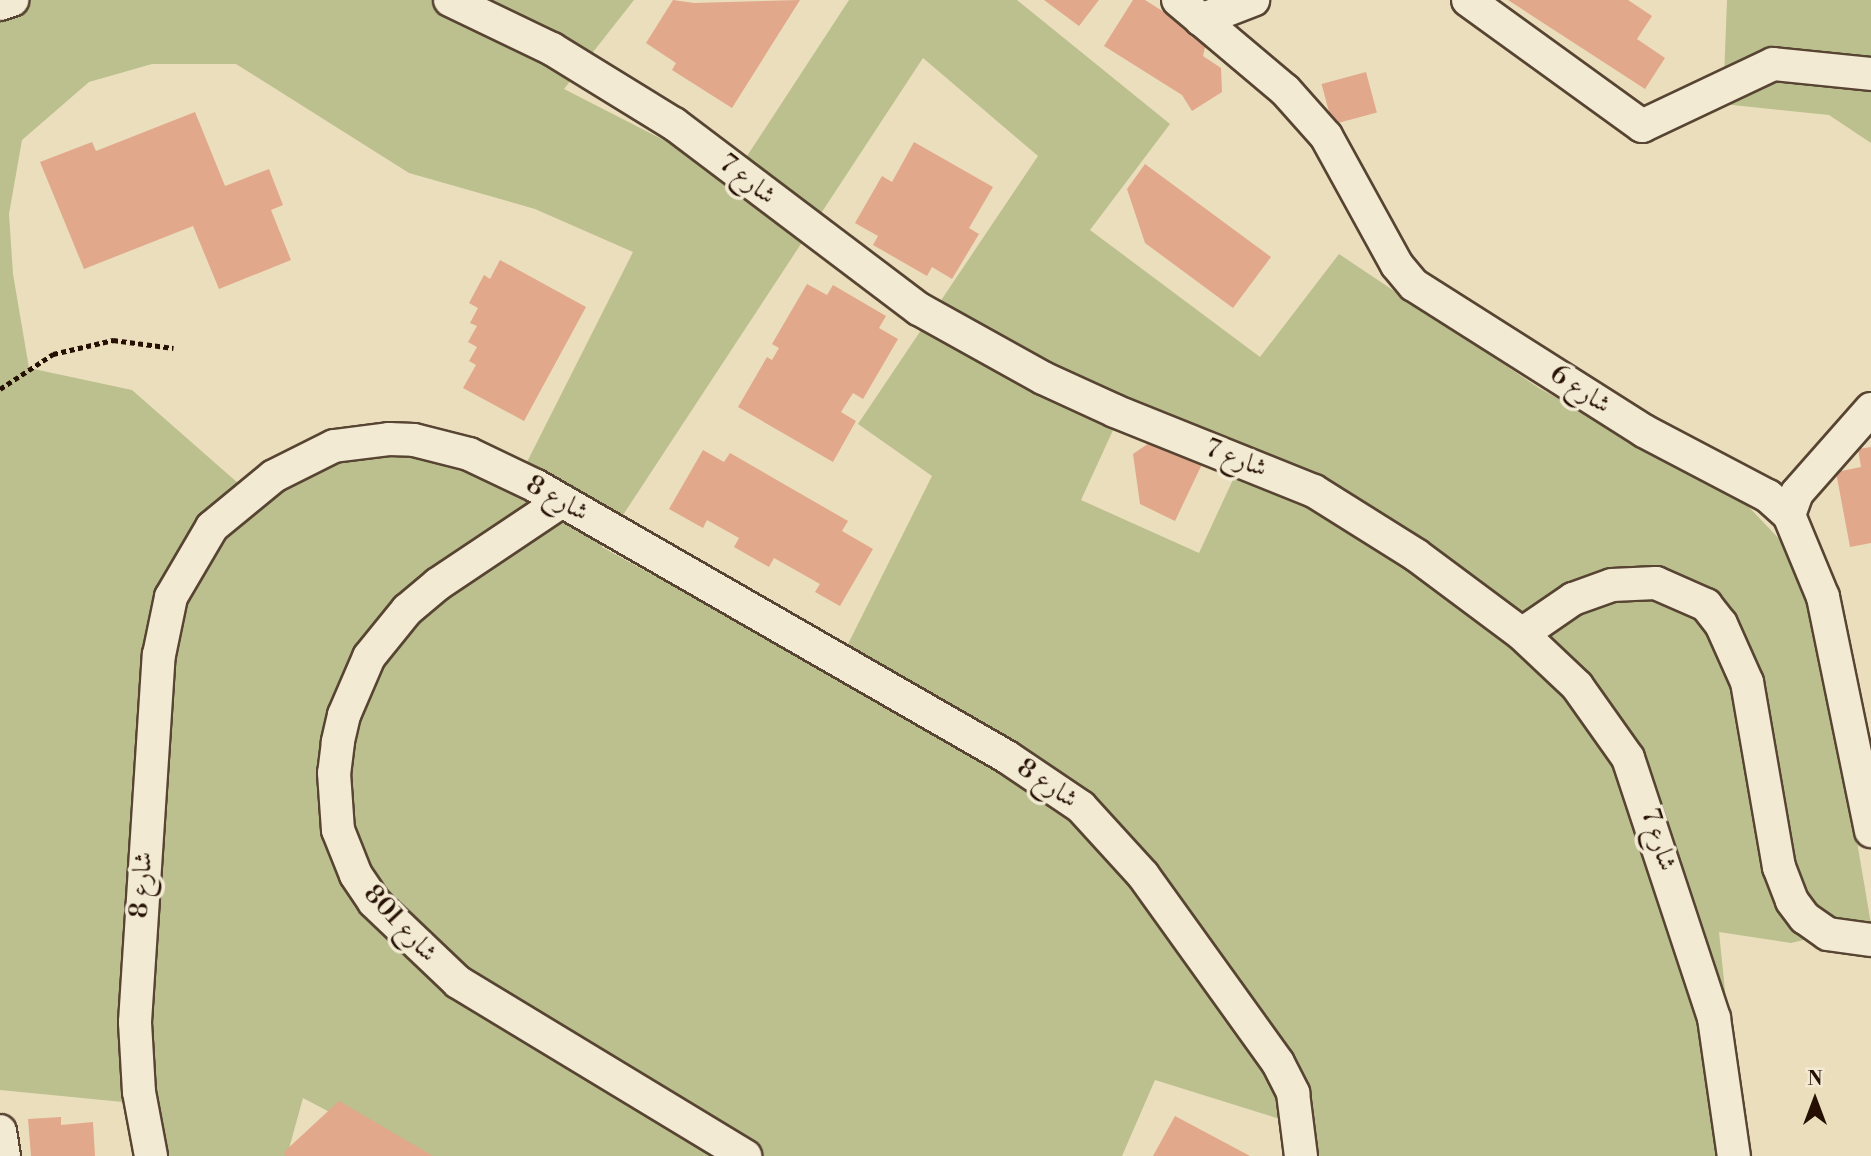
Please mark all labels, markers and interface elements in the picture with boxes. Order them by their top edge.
street label: شارع 7 [712,148,782,212]
street label: شارع 6 [1544,359,1616,421]
street label: شارع 7 [1201,433,1271,485]
street label: شارع 8 [520,469,594,529]
street label: شارع 8 [1011,752,1083,816]
street label: شارع 7 [1633,805,1683,875]
street label: شارع 8 [124,851,160,919]
street label: شارع 801 [357,879,443,969]
north arrow [1780,1065,1850,1135]
text: N [1807,1067,1823,1091]

